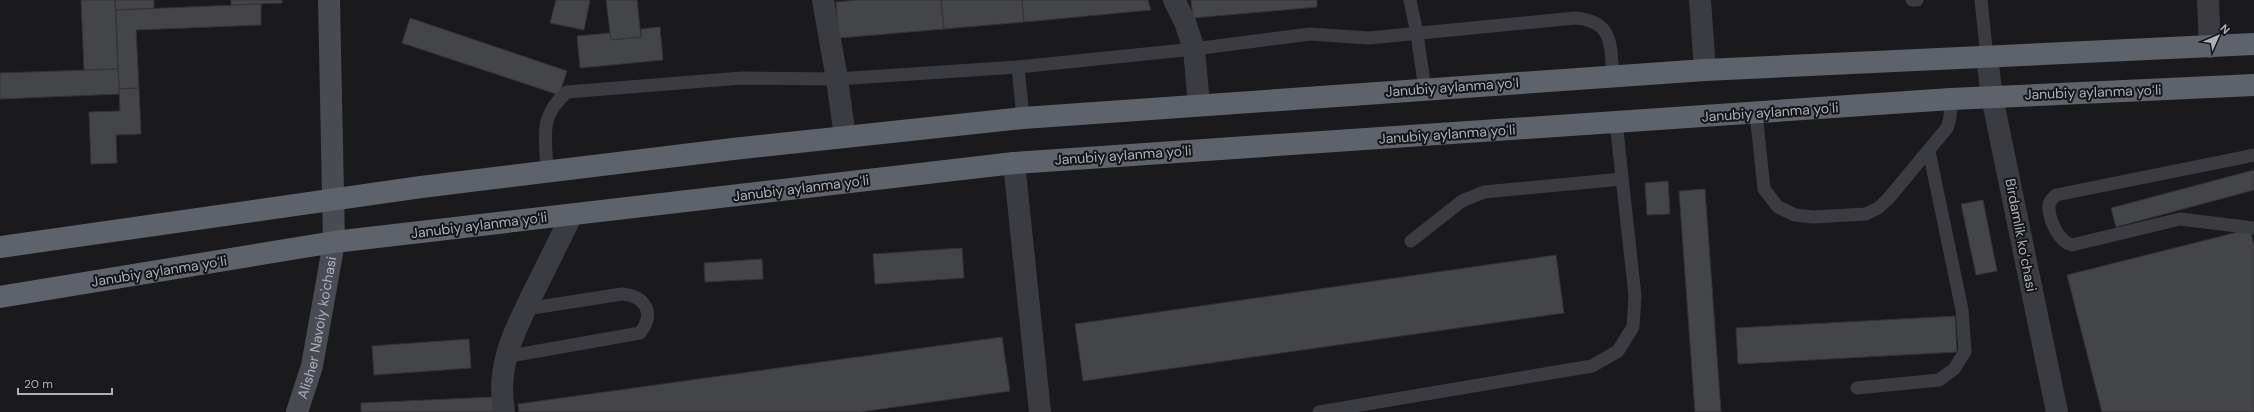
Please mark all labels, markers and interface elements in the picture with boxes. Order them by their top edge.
north arrow [2198,16,2238,56]
text: N [2217,21,2233,37]
street label: Janubiy aylanma yoʻl [1385,73,1519,101]
street label: Janubiy aylanma yoʻli [2024,81,2162,103]
street label: Janubiy aylanma yoʻli [1701,98,1839,126]
street label: Janubiy aylanma yoʻli [1378,120,1516,148]
street label: Janubiy aylanma yoʻli [1054,141,1192,169]
street label: Janubiy aylanma yoʻli [732,171,870,205]
street label: Birdamlik koʻchasi [2001,177,2041,293]
street label: Janubiy aylanma yoʻli [410,208,548,242]
street label: Janubiy aylanma yoʻli [90,251,228,291]
street label: Alisher Navoiy ko'chasi [293,255,340,401]
scale bar [18,370,112,396]
text: 20 m [24,376,53,392]

